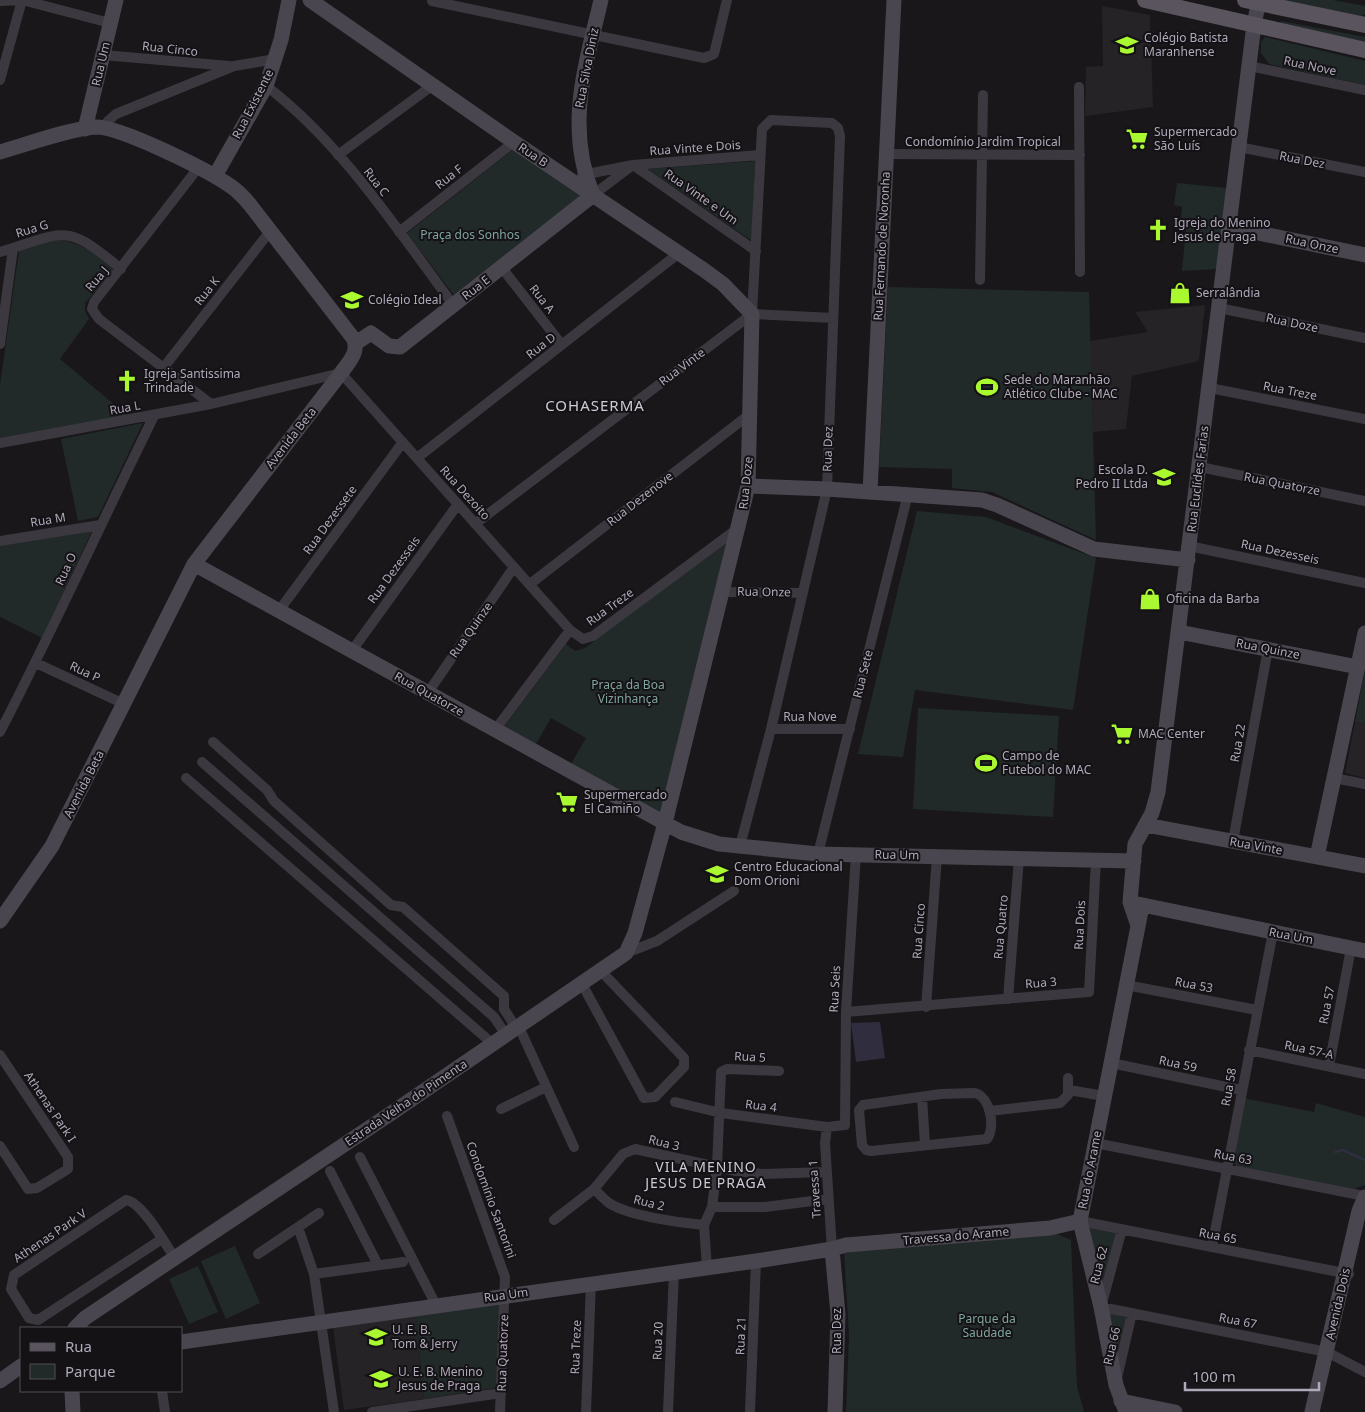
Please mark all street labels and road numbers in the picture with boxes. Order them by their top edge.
street label: Rua Silva Diniz [570,26,603,110]
street label: Rua Cinco [141,37,199,60]
street label: Rua Um [87,40,114,88]
street label: Rua Nove [1282,52,1338,79]
street label: Rua Existente [228,66,278,142]
street label: Condomínio Jardim Tropical [905,133,1061,150]
street label: Rua Vinte e Dois [649,136,741,159]
street label: Rua B [515,138,552,171]
street label: Rua Dez [1278,147,1327,172]
street label: Rua F [431,160,466,193]
street label: Rua C [360,164,393,200]
street label: Rua Vinte e Um [661,165,742,228]
street label: Rua Fernando de Noronha [869,171,894,321]
street label: Rua G [13,216,50,242]
street label: Rua Onze [1284,230,1340,257]
street label: Rua J [81,262,112,295]
street label: Rua E [458,271,493,304]
street label: Rua K [190,272,224,309]
street label: Rua A [526,281,559,317]
street label: Rua Doze [1264,309,1320,336]
street label: Rua D [522,328,559,363]
street label: Rua Vinte [655,344,708,390]
street label: Rua Treze [1262,377,1319,404]
street label: Rua L [108,396,142,419]
street label: Avenida Beta [261,403,320,472]
street label: Rua Euclídes Farias [1183,424,1213,533]
street label: Rua Dez [818,425,837,472]
street label: Rua Doze [734,455,757,510]
street label: Rua Dezoito [436,462,494,524]
street label: Rua Dezenove [603,467,677,530]
street label: Rua Quatorze [1243,468,1322,499]
street label: Rua Dezessete [299,481,361,558]
street label: Rua M [29,508,67,531]
street label: Rua Dezesseis [363,532,424,607]
street label: Rua Dezesseis [1239,535,1321,568]
street label: Rua O [51,550,80,588]
street label: Rua Onze [737,583,791,600]
street label: Rua Treze [583,584,637,630]
street label: Rua Quinze [445,598,496,661]
street label: Rua Quinze [1235,634,1302,663]
street label: Rua Sete [848,648,877,700]
street label: Rua P [67,657,103,686]
street label: Rua Quatorze [391,667,467,720]
street label: Rua Nove [783,708,837,725]
street label: Rua 22 [1226,722,1249,763]
street label: Avenida Beta [59,747,108,821]
street label: Rua Vinte [1228,832,1284,859]
street label: Rua Um [874,846,920,863]
street label: Rua Quatro [989,894,1012,960]
street label: Rua Dois [1070,900,1089,950]
street label: Rua Cinco [908,903,929,959]
street label: Rua Um [1268,923,1315,948]
street label: Rua Seis [825,965,844,1013]
street label: Rua 53 [1174,972,1215,997]
street label: Rua 3 [1024,973,1058,992]
street label: Rua 57 [1314,984,1339,1025]
street label: Rua 57-A [1283,1036,1336,1063]
street label: Rua 5 [734,1047,766,1066]
street label: Rua 59 [1158,1051,1199,1076]
street label: Estrada Velha do Pimenta [341,1055,470,1150]
street label: Rua 58 [1217,1066,1240,1107]
street label: Athenas Park I [21,1068,80,1145]
street label: Rua 4 [744,1095,778,1116]
street label: Rua do Arame [1074,1129,1105,1211]
street label: Rua 3 [647,1130,682,1155]
street label: Condomínio Santorini [462,1139,520,1261]
street label: Rua 63 [1213,1144,1254,1169]
street label: Travessa 1 [804,1159,825,1219]
street label: Rua 2 [632,1190,667,1215]
street label: Athenas Park V [10,1204,90,1266]
street label: Travessa do Arame [902,1222,1010,1249]
street label: Rua 65 [1198,1223,1239,1248]
street label: Rua 62 [1086,1244,1111,1286]
street label: Avenida Dois [1321,1266,1354,1341]
street label: Rua Um [483,1283,529,1306]
street label: Rua Dez [828,1308,845,1354]
street label: Rua 67 [1218,1308,1259,1333]
street label: Rua Quatorze [493,1314,512,1392]
street label: Rua 21 [731,1316,750,1356]
street label: Rua Treze [566,1319,585,1375]
street label: Rua 20 [648,1321,667,1361]
street label: Rua 66 [1099,1325,1124,1367]

